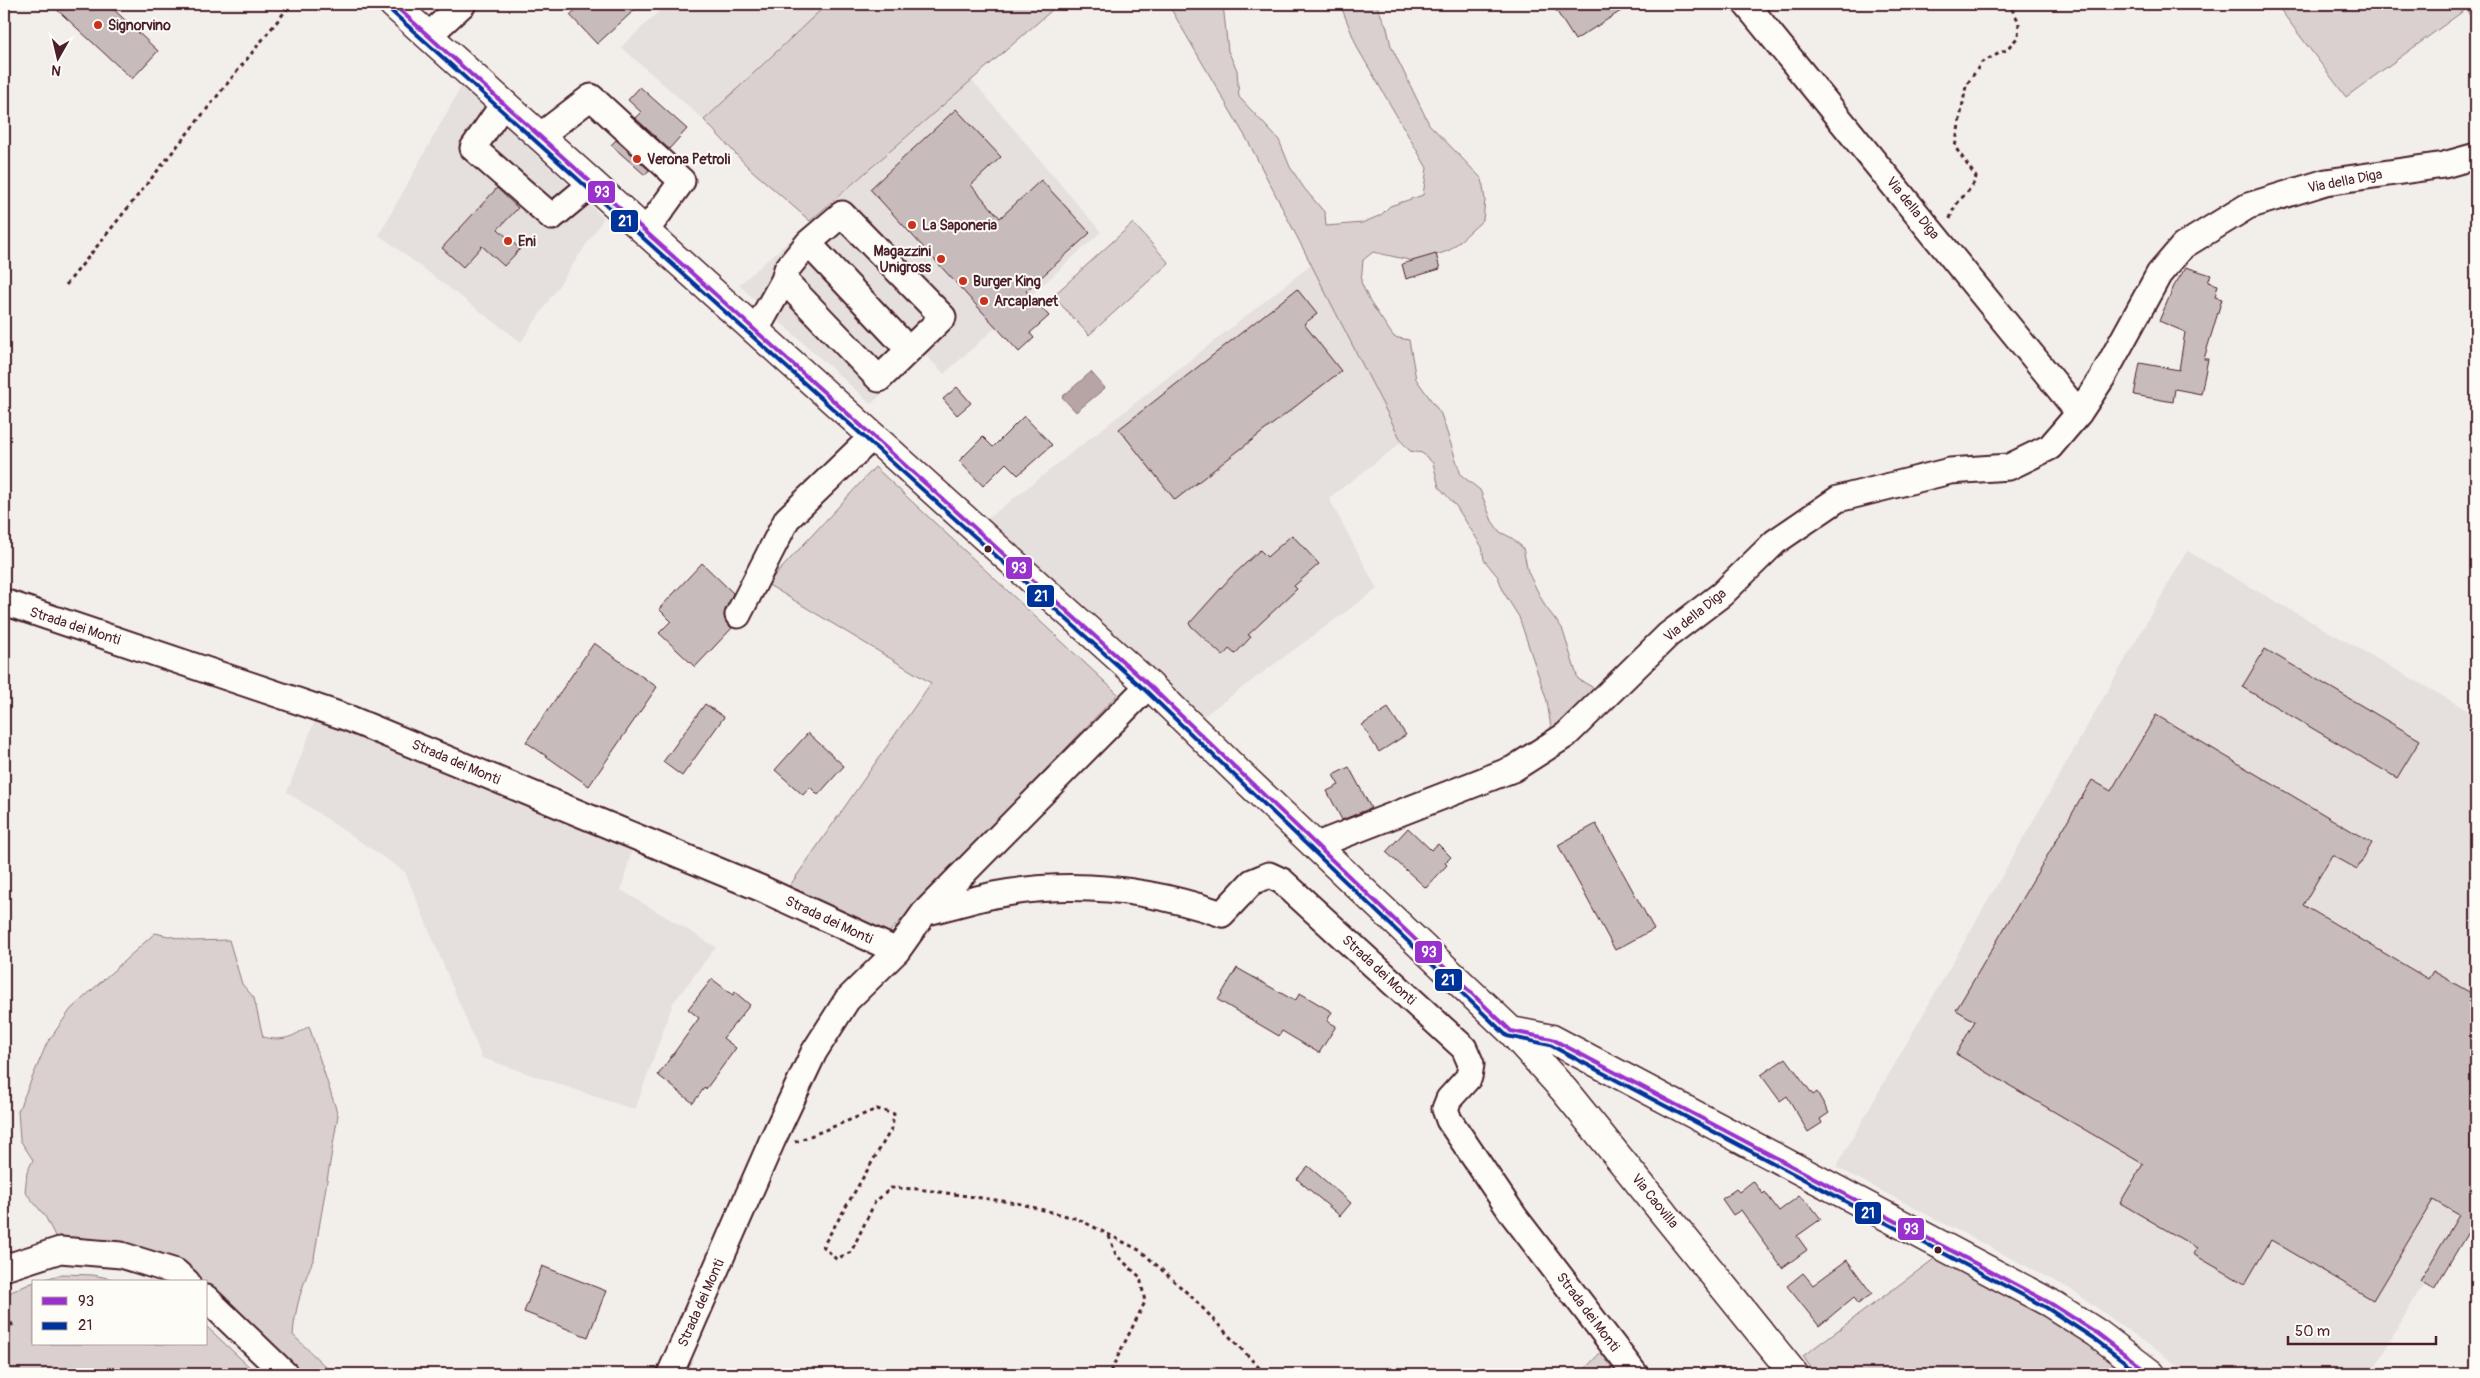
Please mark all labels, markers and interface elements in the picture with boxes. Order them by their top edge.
place label: Signorvino [108,17,171,34]
marker: Signorvino [92,19,104,31]
north arrow [32,32,82,82]
text: N [50,61,62,79]
place label: Verona Petroli [647,151,731,168]
marker: Verona Petroli [631,153,643,165]
street label: Via della Diga [2306,165,2384,197]
street label: Via della Diga [1883,173,1943,243]
line badge: 93 [587,180,616,204]
text: 93 [594,184,610,201]
line badge: 21 [610,209,639,233]
text: 21 [618,213,632,230]
place label: La Saponeria [922,217,997,234]
marker: La Saponeria [906,219,918,231]
place label: Eni [518,233,536,250]
marker: Eni [502,235,514,247]
place label: Magazzini Unigross [874,243,932,276]
marker: Magazzini Unigross [935,253,947,265]
place label: Burger King [973,273,1041,290]
marker: Burger King [957,275,969,287]
place label: Arcaplanet [994,293,1059,310]
marker: Arcaplanet [978,295,990,307]
unlabelled marker [983,544,993,554]
line badge: 93 [1005,556,1033,580]
text: 93 [1011,560,1027,577]
line badge: 21 [1026,584,1055,608]
street label: Via della Diga [1660,585,1730,645]
text: 21 [1034,588,1048,605]
street label: Strada dei Monti [27,603,123,649]
street label: Strada dei Monti [409,736,503,788]
street label: Strada dei Monti [783,892,876,948]
street label: Strada dei Monti [1339,932,1420,1009]
line badge: 93 [1414,940,1443,964]
text: 93 [1421,944,1437,961]
line badge: 21 [1434,968,1463,992]
text: 21 [1441,972,1455,989]
street label: Via Caovilla [1628,1170,1682,1232]
line badge: 21 [1854,1201,1882,1225]
text: 21 [1861,1205,1875,1222]
line badge: 93 [1897,1217,1925,1241]
text: 93 [1903,1221,1919,1238]
unlabelled marker [1933,1245,1943,1255]
street label: Strada dei Monti [674,1256,728,1350]
street label: Strada dei Monti [1553,1269,1624,1355]
legend [32,1280,208,1346]
text: 93 [78,1292,94,1311]
scale bar [2288,1313,2435,1345]
text: 21 [78,1316,92,1335]
text: 50 m [2295,1322,2330,1341]

